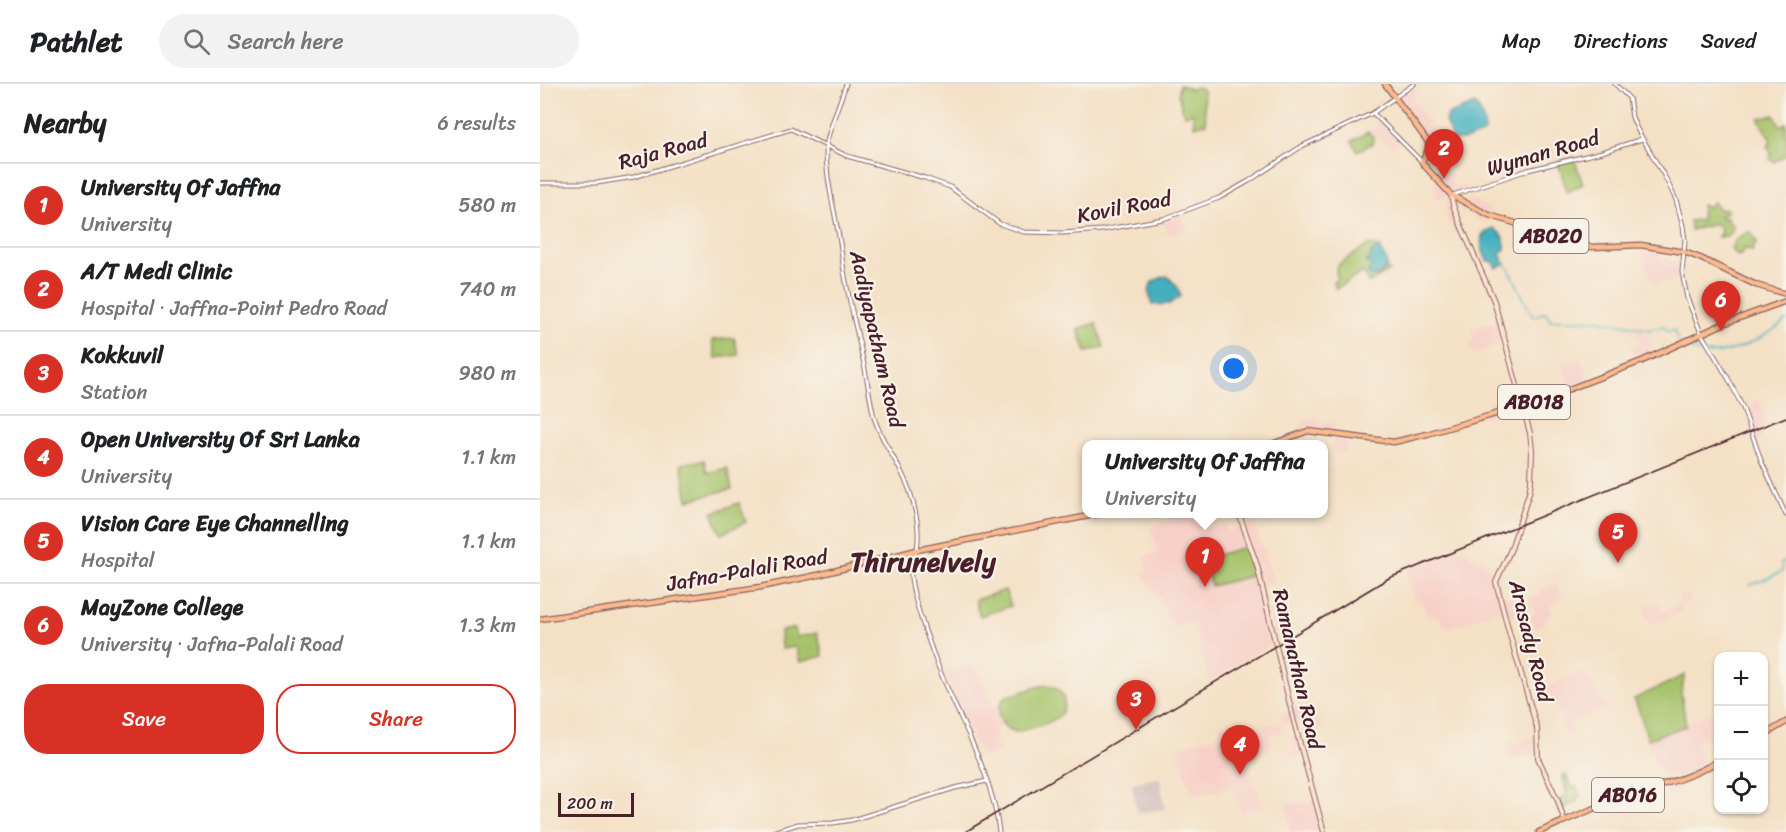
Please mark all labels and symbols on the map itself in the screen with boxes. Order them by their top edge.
street label: Wyman Road [1482,118,1606,187]
street label: Raja Road [614,120,714,181]
pin: 2 [1424,130,1464,179]
street label: Kovil Road [1074,179,1176,235]
road number: AB020 [1514,219,1588,253]
street label: Aadiyapatham Road [838,245,916,433]
pin: 6 [1702,282,1740,331]
your location [1219,354,1248,383]
road number: AB018 [1498,385,1570,419]
pin: 5 [1598,514,1638,563]
street label: Jafna-Palali Road [663,537,832,603]
district label: Thirunelvely [850,538,997,586]
pin: 1 [1186,538,1224,587]
street label: Arasady Road [1497,575,1565,708]
street label: Ramanathan Road [1261,585,1335,755]
pin: 3 [1116,680,1156,730]
pin: 4 [1220,726,1260,775]
road number: AB016 [1592,778,1664,812]
scale bar [558,790,634,818]

